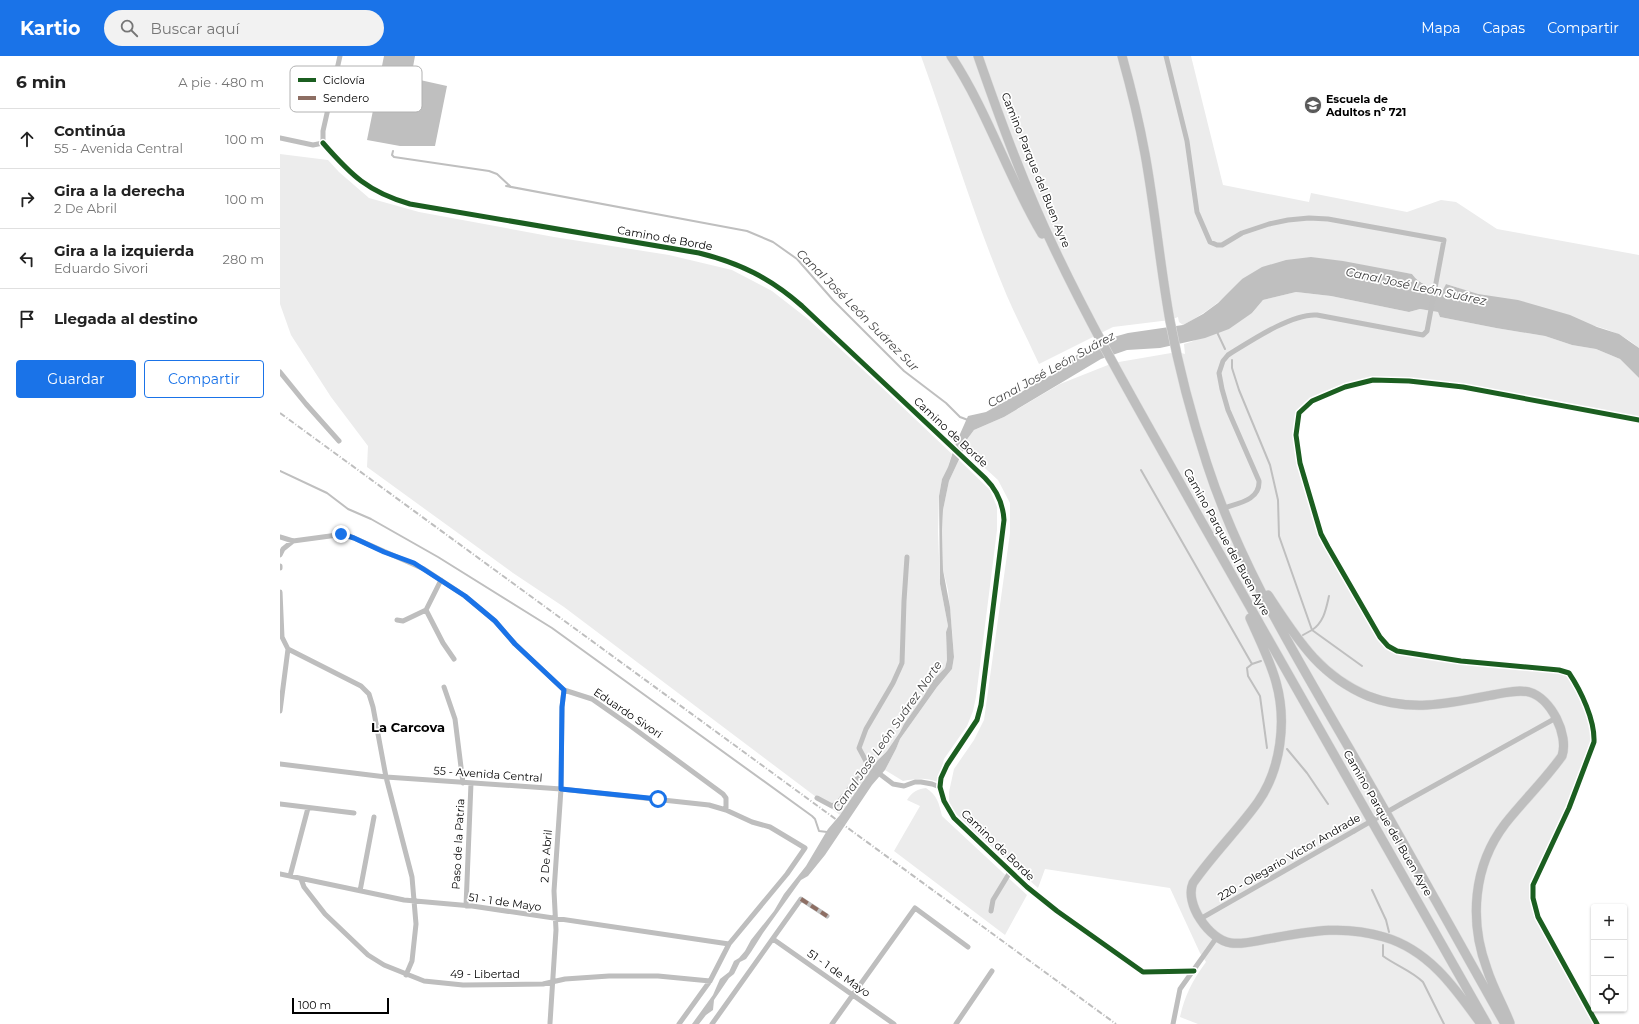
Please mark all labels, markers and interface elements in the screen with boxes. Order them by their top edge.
search box [104,10,384,46]
text: Kartio [20,17,80,40]
icon: search [118,17,140,39]
text: Buscar aquí [150,19,240,38]
text: Mapa [1421,19,1461,37]
text: Capas [1483,19,1525,37]
text: Compartir [1547,19,1619,37]
legend [290,66,422,112]
text: 6 min [16,72,66,92]
text: Ciclovía [323,73,365,87]
text: A pie · 480 m [178,74,264,90]
street label: Camino Parque del Buen Ayre [998,90,1074,250]
text: Sendero [323,91,369,105]
place label: Escuela de Adultos nº 721 [1325,92,1406,119]
school or university icon: Escuela de Adultos nº 721 [1303,95,1323,115]
text: Continúa [54,121,126,140]
icon: ahead [16,128,38,150]
text: 100 m [225,131,264,147]
text: 55 - Avenida Central [54,140,183,156]
text: Gira a la derecha [54,181,185,200]
icon: right [16,188,38,210]
text: 100 m [225,191,264,207]
text: 2 De Abril [54,200,117,216]
street label: Camino de Borde [616,223,714,253]
text: Gira a la izquierda [54,241,194,260]
water label: Canal José León Suárez Sur [794,246,922,374]
icon: left [16,248,38,270]
text: 280 m [223,251,264,267]
text: Eduardo Sivori [54,260,148,276]
water label: Canal José León Suárez [1344,264,1488,308]
icon: arrive [16,308,38,330]
text: Llegada al destino [54,309,198,328]
water label: Canal José León Suárez [985,327,1118,410]
button: Guardar [16,360,136,398]
button: Compartir [144,360,264,398]
street label: Camino de Borde [911,394,991,470]
street label: Camino Parque del Buen Ayre [1181,466,1274,618]
route end [332,525,350,543]
water label: Canal José León Suárez Norte [829,658,945,814]
street label: Eduardo Sivori [591,685,665,741]
district label: La Carcova [371,719,445,735]
street label: Camino Parque del Buen Ayre [1340,748,1436,899]
street label: 55 - Avenida Central [433,763,543,785]
route start [649,790,667,808]
street label: Paso de la Patria [449,798,467,890]
street label: Camino de Borde [958,806,1038,884]
street label: 220 - Olegario Víctor Andrade [1215,810,1363,904]
street label: 2 De Abril [537,829,555,883]
street label: 51 - 1 de Mayo [468,890,542,914]
map controls [1591,904,1627,1012]
button: + [1591,904,1627,940]
button: − [1591,940,1627,976]
street label: 51 - 1 de Mayo [805,946,873,1000]
street label: 49 - Libertad [450,967,520,981]
button: locate [1591,976,1627,1012]
scale bar [292,996,389,1015]
text: 100 m [298,998,331,1012]

